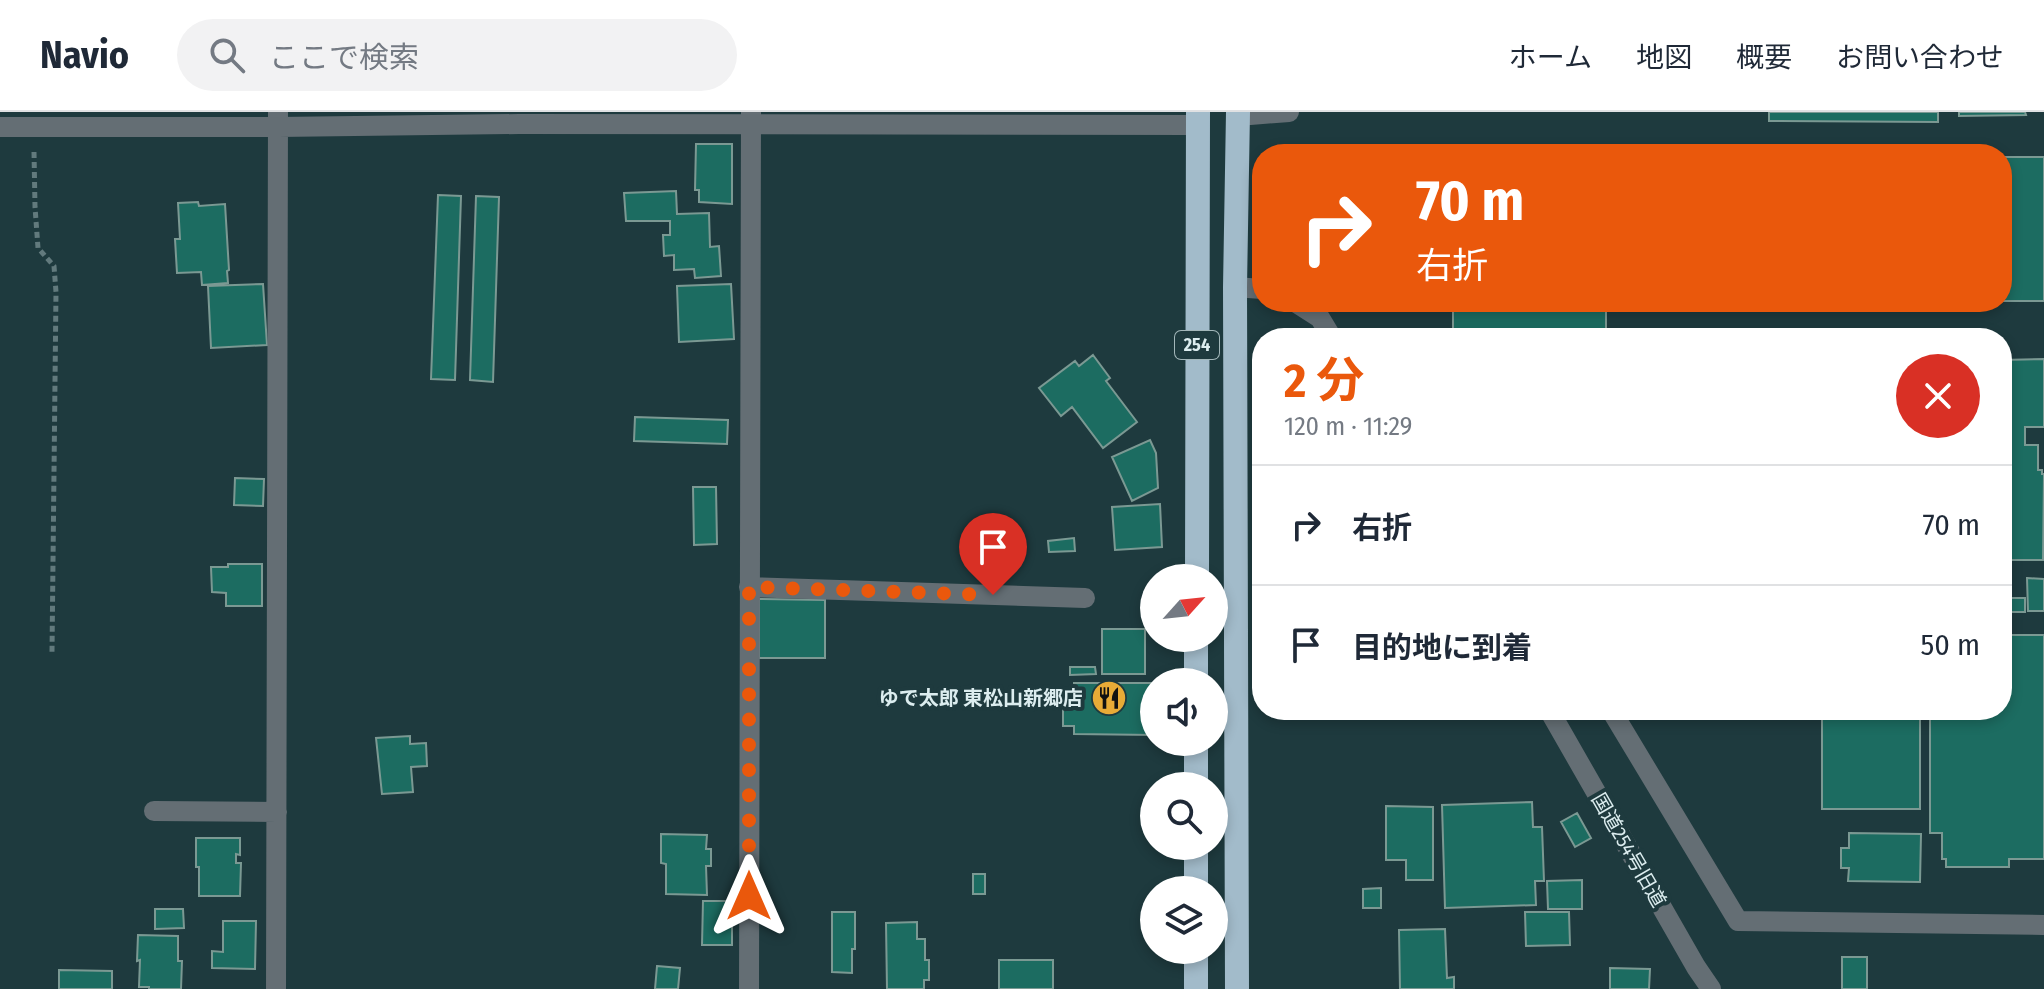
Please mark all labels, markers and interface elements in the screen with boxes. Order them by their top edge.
search box [177,19,737,91]
text: Navio [40,32,129,78]
icon: search [205,33,249,77]
text: ここで検索 [269,40,419,76]
text: ホーム [1509,41,1592,74]
text: 地図 [1636,41,1692,74]
text: 概要 [1736,41,1792,74]
text: お問い合わせ [1836,41,2004,74]
text: 70 m [1416,168,1524,235]
icon: right [1284,176,1388,280]
text: 右折 [1416,244,1488,288]
road number: 254 [1175,331,1219,359]
text: 2 分 [1284,352,1364,410]
button: close [1896,354,1980,438]
text: 120 m · 11:29 [1284,411,1412,442]
icon: right [1284,503,1328,547]
text: 70 m [1922,507,1980,543]
text: 右折 [1352,510,1412,546]
pin [959,513,1027,595]
icon: arrive [971,525,1015,569]
north arrow [1140,564,1228,652]
map controls [1140,564,1228,964]
icon: arrive [1284,623,1328,667]
text: 50 m [1920,627,1980,663]
text: 目的地に到着 [1352,630,1532,666]
button: sound [1140,668,1228,756]
restaurant icon: ゆで太郎 東松山新郷店 [1090,679,1128,717]
place label: ゆで太郎 東松山新郷店 [879,686,1083,710]
button: search [1140,772,1228,860]
street label: 国道254号旧道 [1587,789,1671,911]
position arrow [707,854,791,938]
button: layers [1140,876,1228,964]

